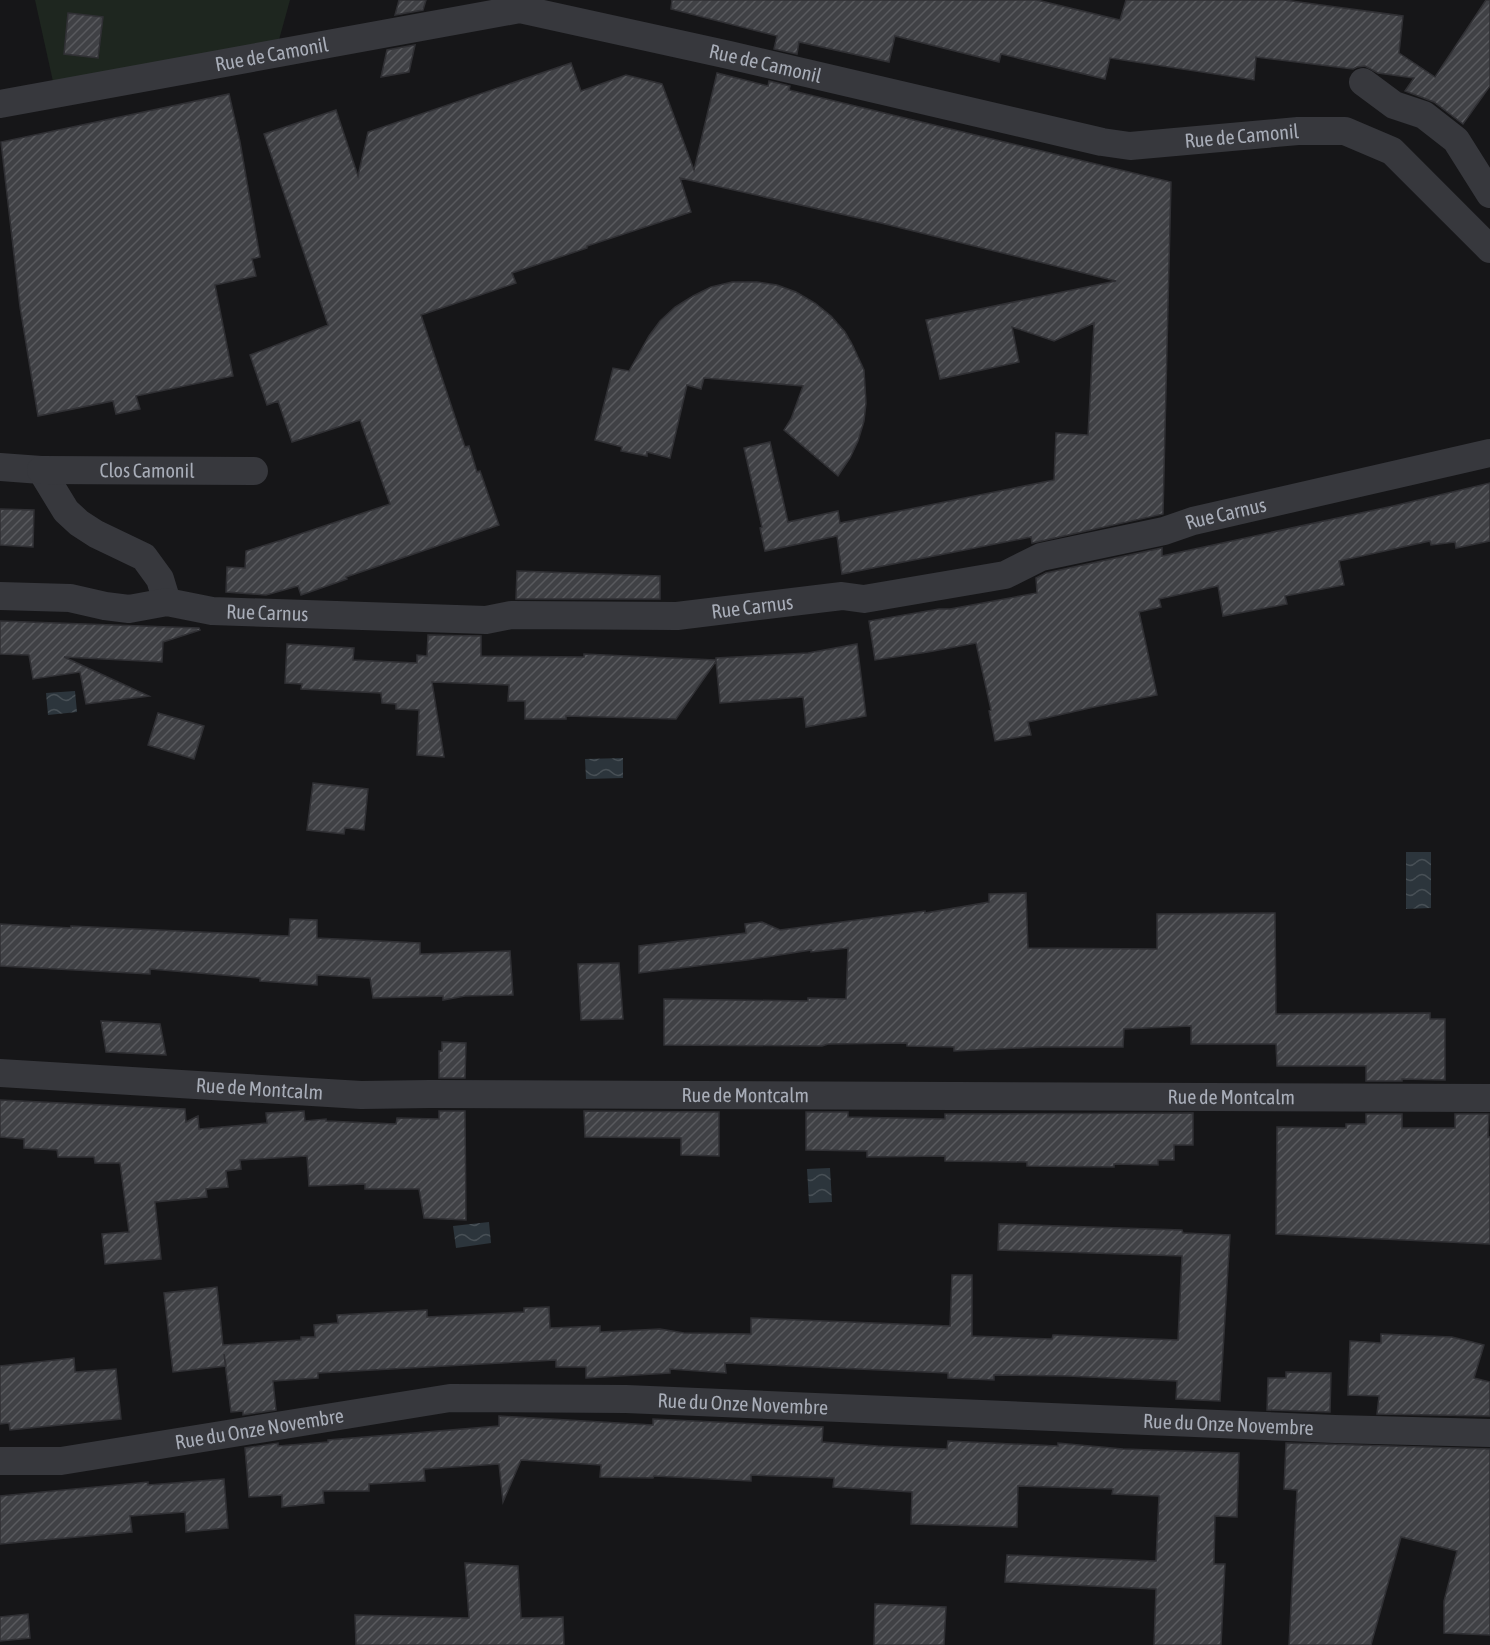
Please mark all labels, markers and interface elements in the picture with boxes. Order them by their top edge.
street label: Rue de Camonil [213,32,331,76]
street label: Rue de Camonil [707,39,825,87]
street label: Rue de Camonil [1184,119,1300,152]
street label: Clos Camonil [99,458,195,482]
street label: Rue Carnus [1182,493,1268,534]
street label: Rue Carnus [710,590,794,623]
street label: Rue Carnus [226,599,309,625]
street label: Rue de Montcalm [195,1073,324,1104]
street label: Rue de Montcalm [682,1083,809,1106]
street label: Rue de Montcalm [1168,1085,1295,1108]
street label: Rue du Onze Novembre [657,1388,829,1419]
street label: Rue du Onze Novembre [173,1403,345,1453]
street label: Rue du Onze Novembre [1143,1409,1314,1439]

